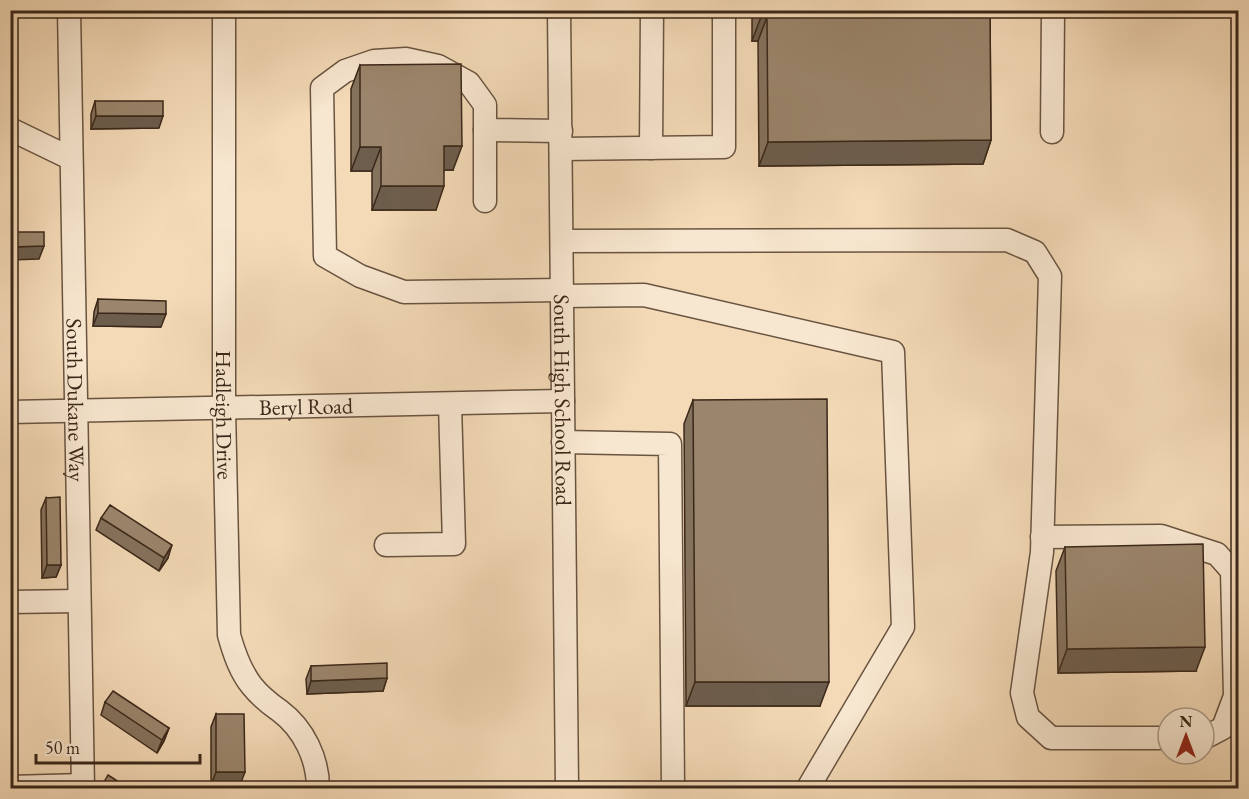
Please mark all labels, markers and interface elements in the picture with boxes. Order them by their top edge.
street label: South High School Road [547,294,579,507]
street label: South Dukane Way [60,318,92,482]
street label: Hadleigh Drive [209,350,240,480]
street label: Beryl Road [259,391,354,422]
north arrow [1156,706,1216,766]
text: N [1180,711,1193,732]
scale bar [36,727,200,765]
text: 50 m [45,736,80,759]

